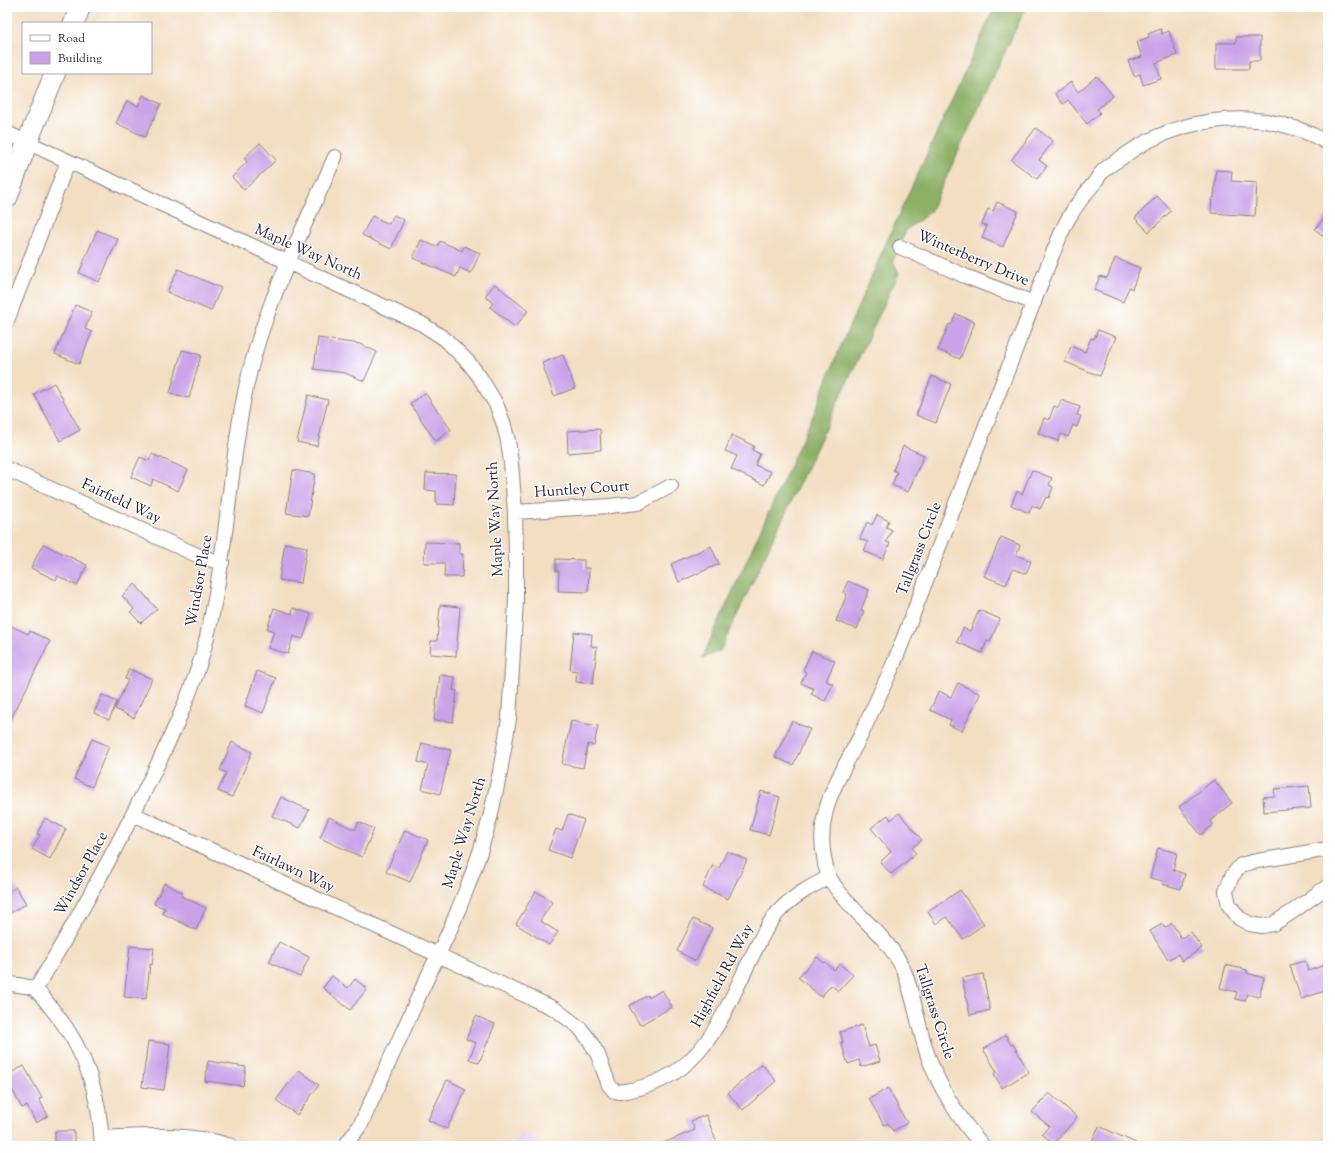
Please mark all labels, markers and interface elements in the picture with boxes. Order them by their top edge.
legend [22,22,152,74]
text: Road [58,30,85,48]
text: Building [58,50,102,68]
street label: Maple Way North [251,220,365,286]
street label: Winterberry Drive [914,226,1032,292]
street label: Maple Way North [482,460,510,577]
street label: Fairfield Way [78,474,165,530]
street label: Huntley Court [534,476,630,504]
street label: Tallgrass Circle [893,499,947,599]
street label: Windsor Place [182,533,218,629]
street label: Maple Way North [438,774,492,891]
street label: Windsor Place [50,828,114,920]
street label: Fairlawn Way [248,842,338,899]
street label: Highfield Rd Way [687,920,759,1032]
street label: Tallgrass Circle [909,962,959,1062]

